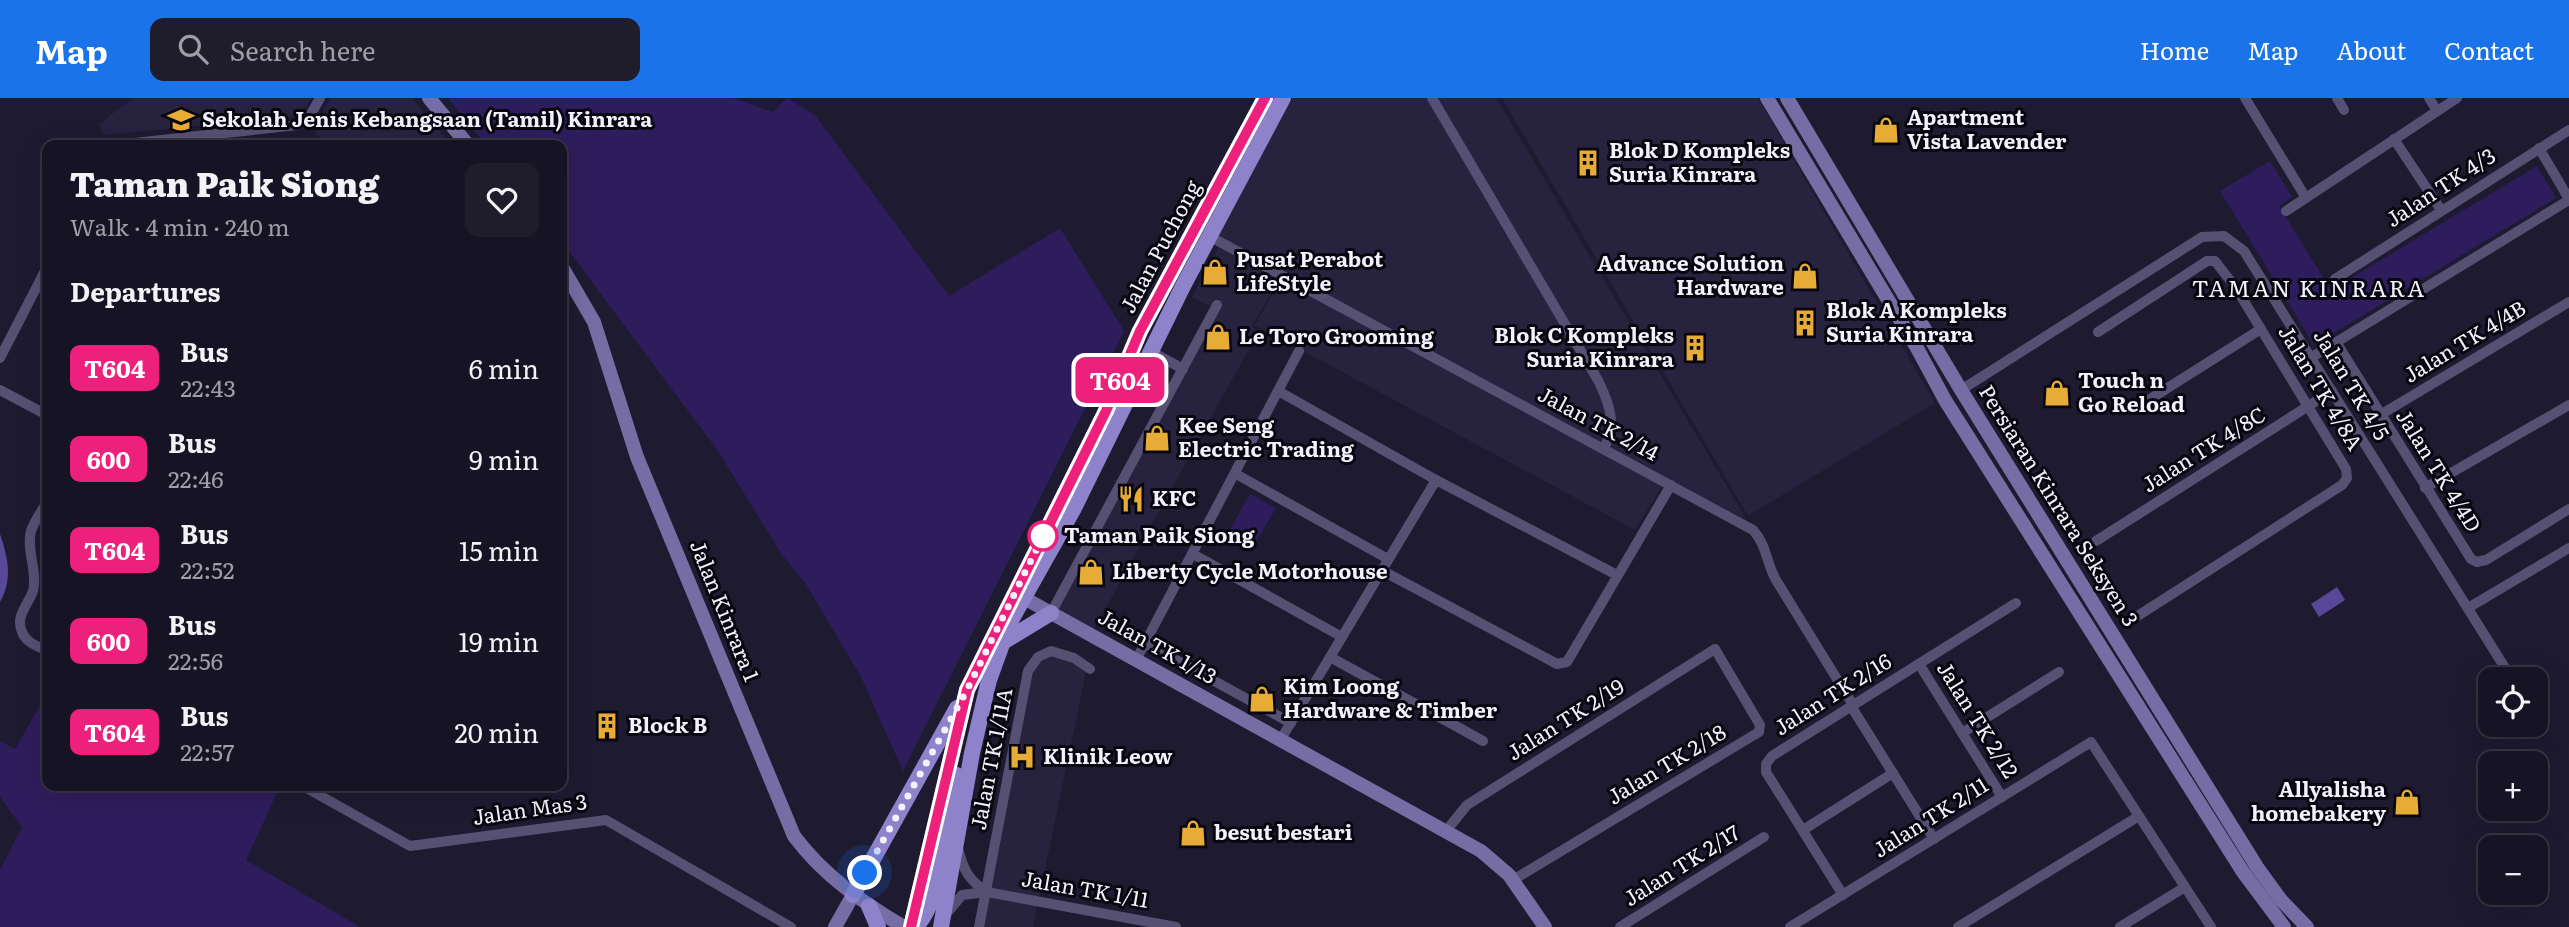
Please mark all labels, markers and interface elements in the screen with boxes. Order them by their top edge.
search box [150,18,640,81]
text: Map [35,25,108,74]
icon: search [174,30,212,68]
text: Search here [230,30,376,69]
text: Home [2140,32,2209,67]
text: Map [2247,32,2298,67]
text: About [2336,32,2406,67]
text: Contact [2444,32,2534,67]
place label: Apartment Vista Lavender [1907,100,2067,155]
place label: Sekolah Jenis Kebangsaan (Tamil) Kinrara [202,102,653,133]
school or university icon: Sekolah Jenis Kebangsaan (Tamil) Kinrara [166,105,196,135]
shop icon: Apartment Vista Lavender [1871,115,1901,145]
place label: Blok D Kompleks Suria Kinrara [1609,133,1790,188]
street label: Jalan TK 4/3 [2379,139,2501,233]
building icon: Blok D Kompleks Suria Kinrara [1573,148,1603,178]
text: Taman Paik Siong [70,158,379,207]
button: heart [465,163,539,237]
street label: Jalan Puchong [1111,174,1207,318]
text: Walk · 4 min · 240 m [70,209,290,243]
place label: Pusat Perabot LifeStyle [1236,242,1384,297]
place label: Advance Solution Hardware [1597,246,1784,301]
shop icon: Pusat Perabot LifeStyle [1200,257,1230,287]
shop icon: Advance Solution Hardware [1790,261,1820,291]
district label: TAMAN KINRARA [2192,270,2426,304]
text: Departures [70,271,221,310]
street label: Jalan TK 4/4B [2397,291,2531,389]
place label: Blok A Kompleks Suria Kinrara [1826,293,2007,348]
building icon: Blok A Kompleks Suria Kinrara [1790,308,1820,338]
place label: Blok C Kompleks Suria Kinrara [1494,318,1675,373]
street label: Jalan TK 4/8A [2272,318,2372,456]
place label: Le Toro Grooming [1239,319,1434,350]
shop icon: Le Toro Grooming [1203,322,1233,352]
street label: Jalan TK 4/5 [2308,322,2399,445]
text: Bus [180,331,229,370]
building icon: Blok C Kompleks Suria Kinrara [1680,333,1710,363]
text: 6 min [469,348,539,387]
text: T604 [84,350,145,385]
line badge: T604 [1071,357,1169,403]
text: T604 [1089,362,1151,397]
place label: Touch n Go Reload [2078,363,2185,418]
text: 22:43 [180,370,236,404]
street label: Jalan TK 2/14 [1533,377,1665,467]
street label: Persiaran Kinrara Seksyen 3 [1973,378,2147,632]
shop icon: Touch n Go Reload [2042,378,2072,408]
street label: Jalan TK 4/8C [2135,397,2271,498]
street label: Jalan TK 4/4D [2390,402,2490,537]
place label: Kee Seng Electric Trading [1178,408,1354,463]
text: Bus [168,422,216,461]
shop icon: Kee Seng Electric Trading [1142,423,1172,453]
text: 9 min [469,439,539,478]
text: 600 [87,441,130,476]
text: 22:46 [168,461,224,495]
place label: KFC [1152,481,1196,512]
restaurant icon: KFC [1116,484,1146,514]
text: Bus [180,513,229,552]
place label: Taman Paik Siong [1064,518,1255,549]
marker: Taman Paik Siong [1028,521,1058,551]
text: 15 min [459,530,539,569]
text: T604 [84,532,145,567]
street label: Jalan Kinrara 1 [684,535,769,686]
text: 22:52 [180,552,234,586]
place label: Liberty Cycle Motorhouse [1112,554,1388,585]
shop icon: Liberty Cycle Motorhouse [1076,557,1106,587]
street label: Jalan TK 1/13 [1093,599,1223,690]
text: Bus [168,604,216,643]
text: 19 min [459,621,539,660]
text: 600 [87,623,130,658]
text: 22:56 [168,643,223,677]
street label: Jalan TK 2/16 [1767,644,1896,741]
street label: Jalan TK 2/12 [1931,654,2027,783]
map controls [2478,667,2548,905]
button: locate [2478,667,2548,737]
place label: Kim Loong Hardware & Timber [1283,669,1498,724]
street label: Jalan TK 2/19 [1500,669,1629,766]
street label: Jalan TK 1/11A [961,684,1019,832]
shop icon: Kim Loong Hardware & Timber [1247,684,1277,714]
text: Bus [180,695,229,734]
place label: Block B [628,708,707,739]
building icon: Block B [592,711,622,741]
text: 20 min [454,712,539,751]
text: T604 [84,714,145,749]
street label: Jalan TK 2/18 [1600,715,1731,811]
text: 22:57 [180,734,234,768]
place label: Klinik Leow [1043,739,1173,770]
hospital icon: Klinik Leow [1007,742,1037,772]
button: + [2478,751,2548,821]
street label: Jalan TK 2/11 [1866,768,1994,864]
place label: Allyalisha homebakery [2251,772,2387,827]
street label: Jalan Mas 3 [470,784,589,831]
shop icon: Allyalisha homebakery [2392,787,2422,817]
place label: besut bestari [1214,815,1353,846]
street label: Jalan TK 2/17 [1616,816,1745,912]
shop icon: besut bestari [1178,818,1208,848]
button: − [2478,835,2548,905]
your location [847,855,882,890]
street label: Jalan TK 1/11 [1019,861,1152,914]

